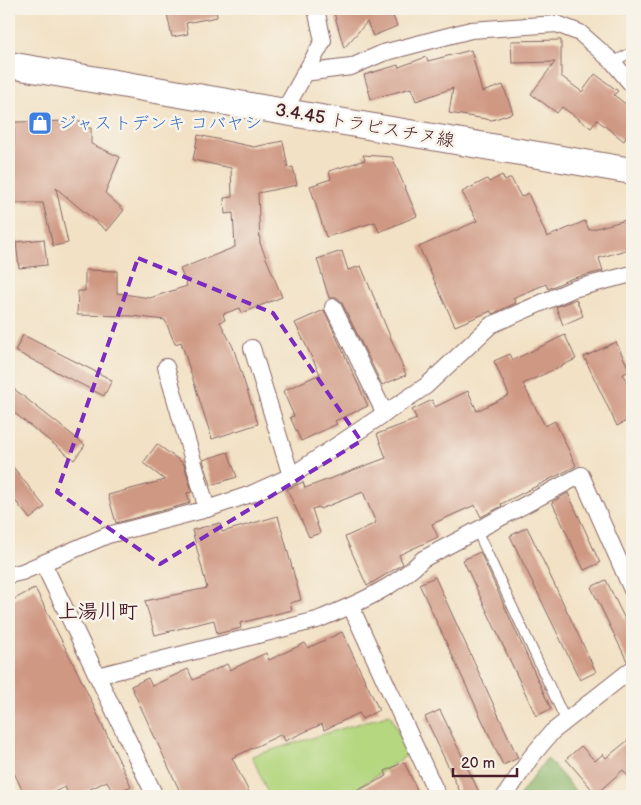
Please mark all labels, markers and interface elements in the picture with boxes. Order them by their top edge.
street label: 3.4.45 トラピスチヌ線 [274,99,456,152]
shop icon: ジャストデンキ コバヤシ [27,110,53,136]
place label: ジャストデンキ コバヤシ [58,113,262,134]
district label: 上湯川町 [58,600,138,624]
scale bar [453,745,517,777]
text: 20 m [461,754,495,773]

